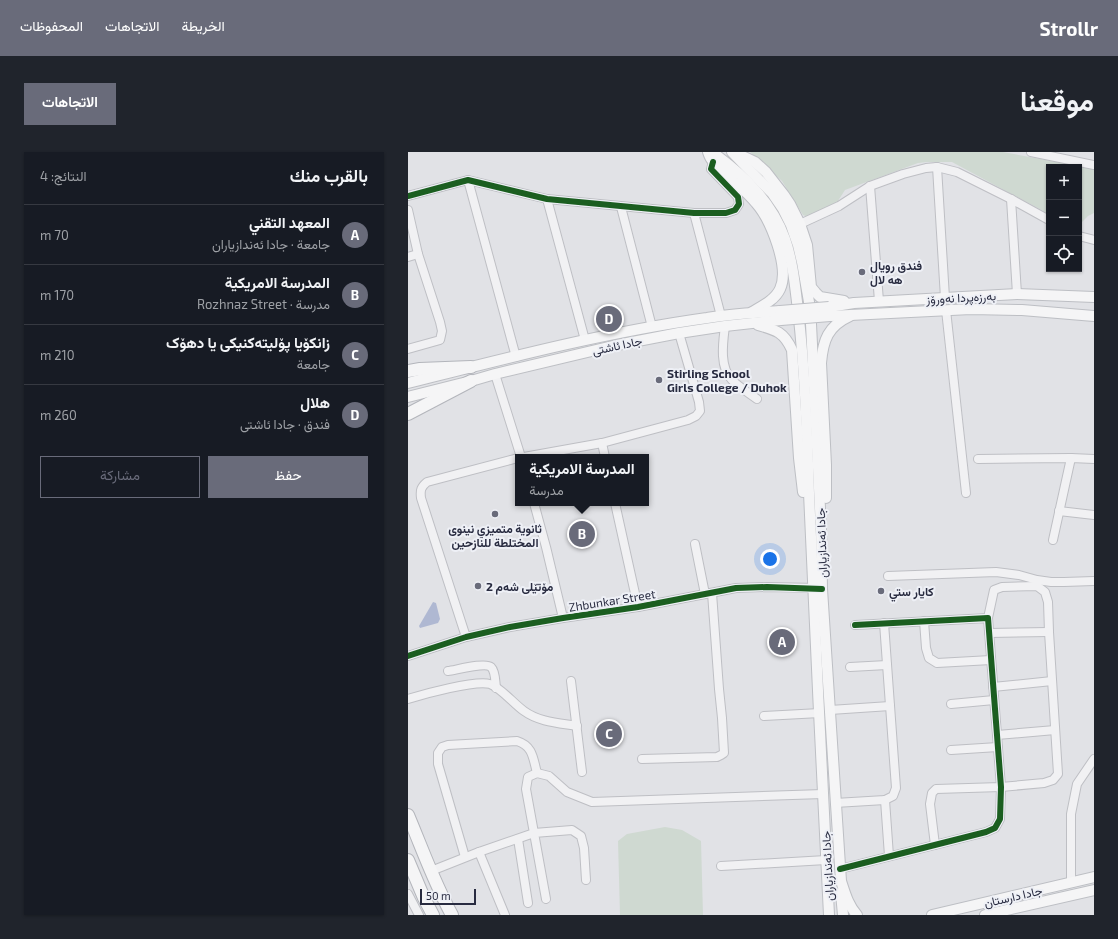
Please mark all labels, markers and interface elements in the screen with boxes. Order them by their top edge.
text: المحفوظات [20,17,83,34]
text: الاتجاهات [105,17,159,34]
text: الخريطة [181,17,225,34]
text: Strollr [1039,17,1098,40]
button: الاتجاهات [24,83,116,125]
text: موقعنا [1020,83,1094,117]
map controls [1046,164,1082,272]
button: + [1046,164,1082,200]
text: بالقرب منك [290,165,368,185]
text: النتائج: 4 [40,168,86,184]
button: − [1046,200,1082,236]
text: المعهد التقني [249,213,330,231]
text: 70 m [40,227,69,243]
text: A [351,227,359,243]
text: جامعة · جادا ئەندازیاران [212,236,330,252]
button: locate [1046,236,1082,272]
place label: فندق رويال هه لال [870,258,923,287]
marker: فندق رويال هه لال [857,267,867,277]
text: المدرسة الامريكية [225,273,330,291]
text: 170 m [40,287,74,303]
text: B [351,287,359,303]
street label: بەرزەپردا نەورۆز [925,288,996,308]
text: مدرسة · Rozhnaz Street [197,296,330,312]
pin: D [596,304,622,334]
text: زانکۆیا پۆلیتەکنیکی یا دهۆک [166,333,330,351]
street label: جادا ئاشتی [591,333,644,359]
text: 210 m [40,347,75,363]
text: C [351,347,359,363]
text: جامعة [297,356,330,372]
place label: Stirling School Girls College / Duhok [667,366,787,394]
marker: Stirling School Girls College / Duhok [654,375,664,385]
text: هلال [300,393,330,411]
text: 260 m [40,407,77,423]
text: D [351,407,359,423]
text: فندق · جادا ئاشتی [240,416,330,432]
popup [515,454,649,506]
button: مشاركة [40,456,200,498]
button: حفظ [208,456,368,498]
text: المدرسة الامريكية [529,459,635,477]
text: مدرسة [529,482,564,498]
street label: جادا ئەندازیاران [813,508,831,578]
marker: ثانوية متميزي نينوى المختلطة للنازحين [490,509,500,519]
pin: B [569,519,595,549]
place label: ثانوية متميزي نينوى المختلطة للنازحين [448,521,542,551]
your location [760,549,780,569]
place label: مۆتێلی شەم 2 [486,579,554,595]
marker: مۆتێلی شەم 2 [473,581,483,591]
place label: كايار ستي [889,584,934,602]
street label: Zhbunkar Street [568,586,657,614]
marker: كايار ستي [876,586,886,596]
pin: A [769,627,795,657]
pin: C [596,719,622,749]
street label: جادا ئەندازیاران [818,831,838,901]
street label: جادا دارستان [982,882,1044,911]
scale bar [420,887,476,906]
text: 50 m [426,889,451,902]

